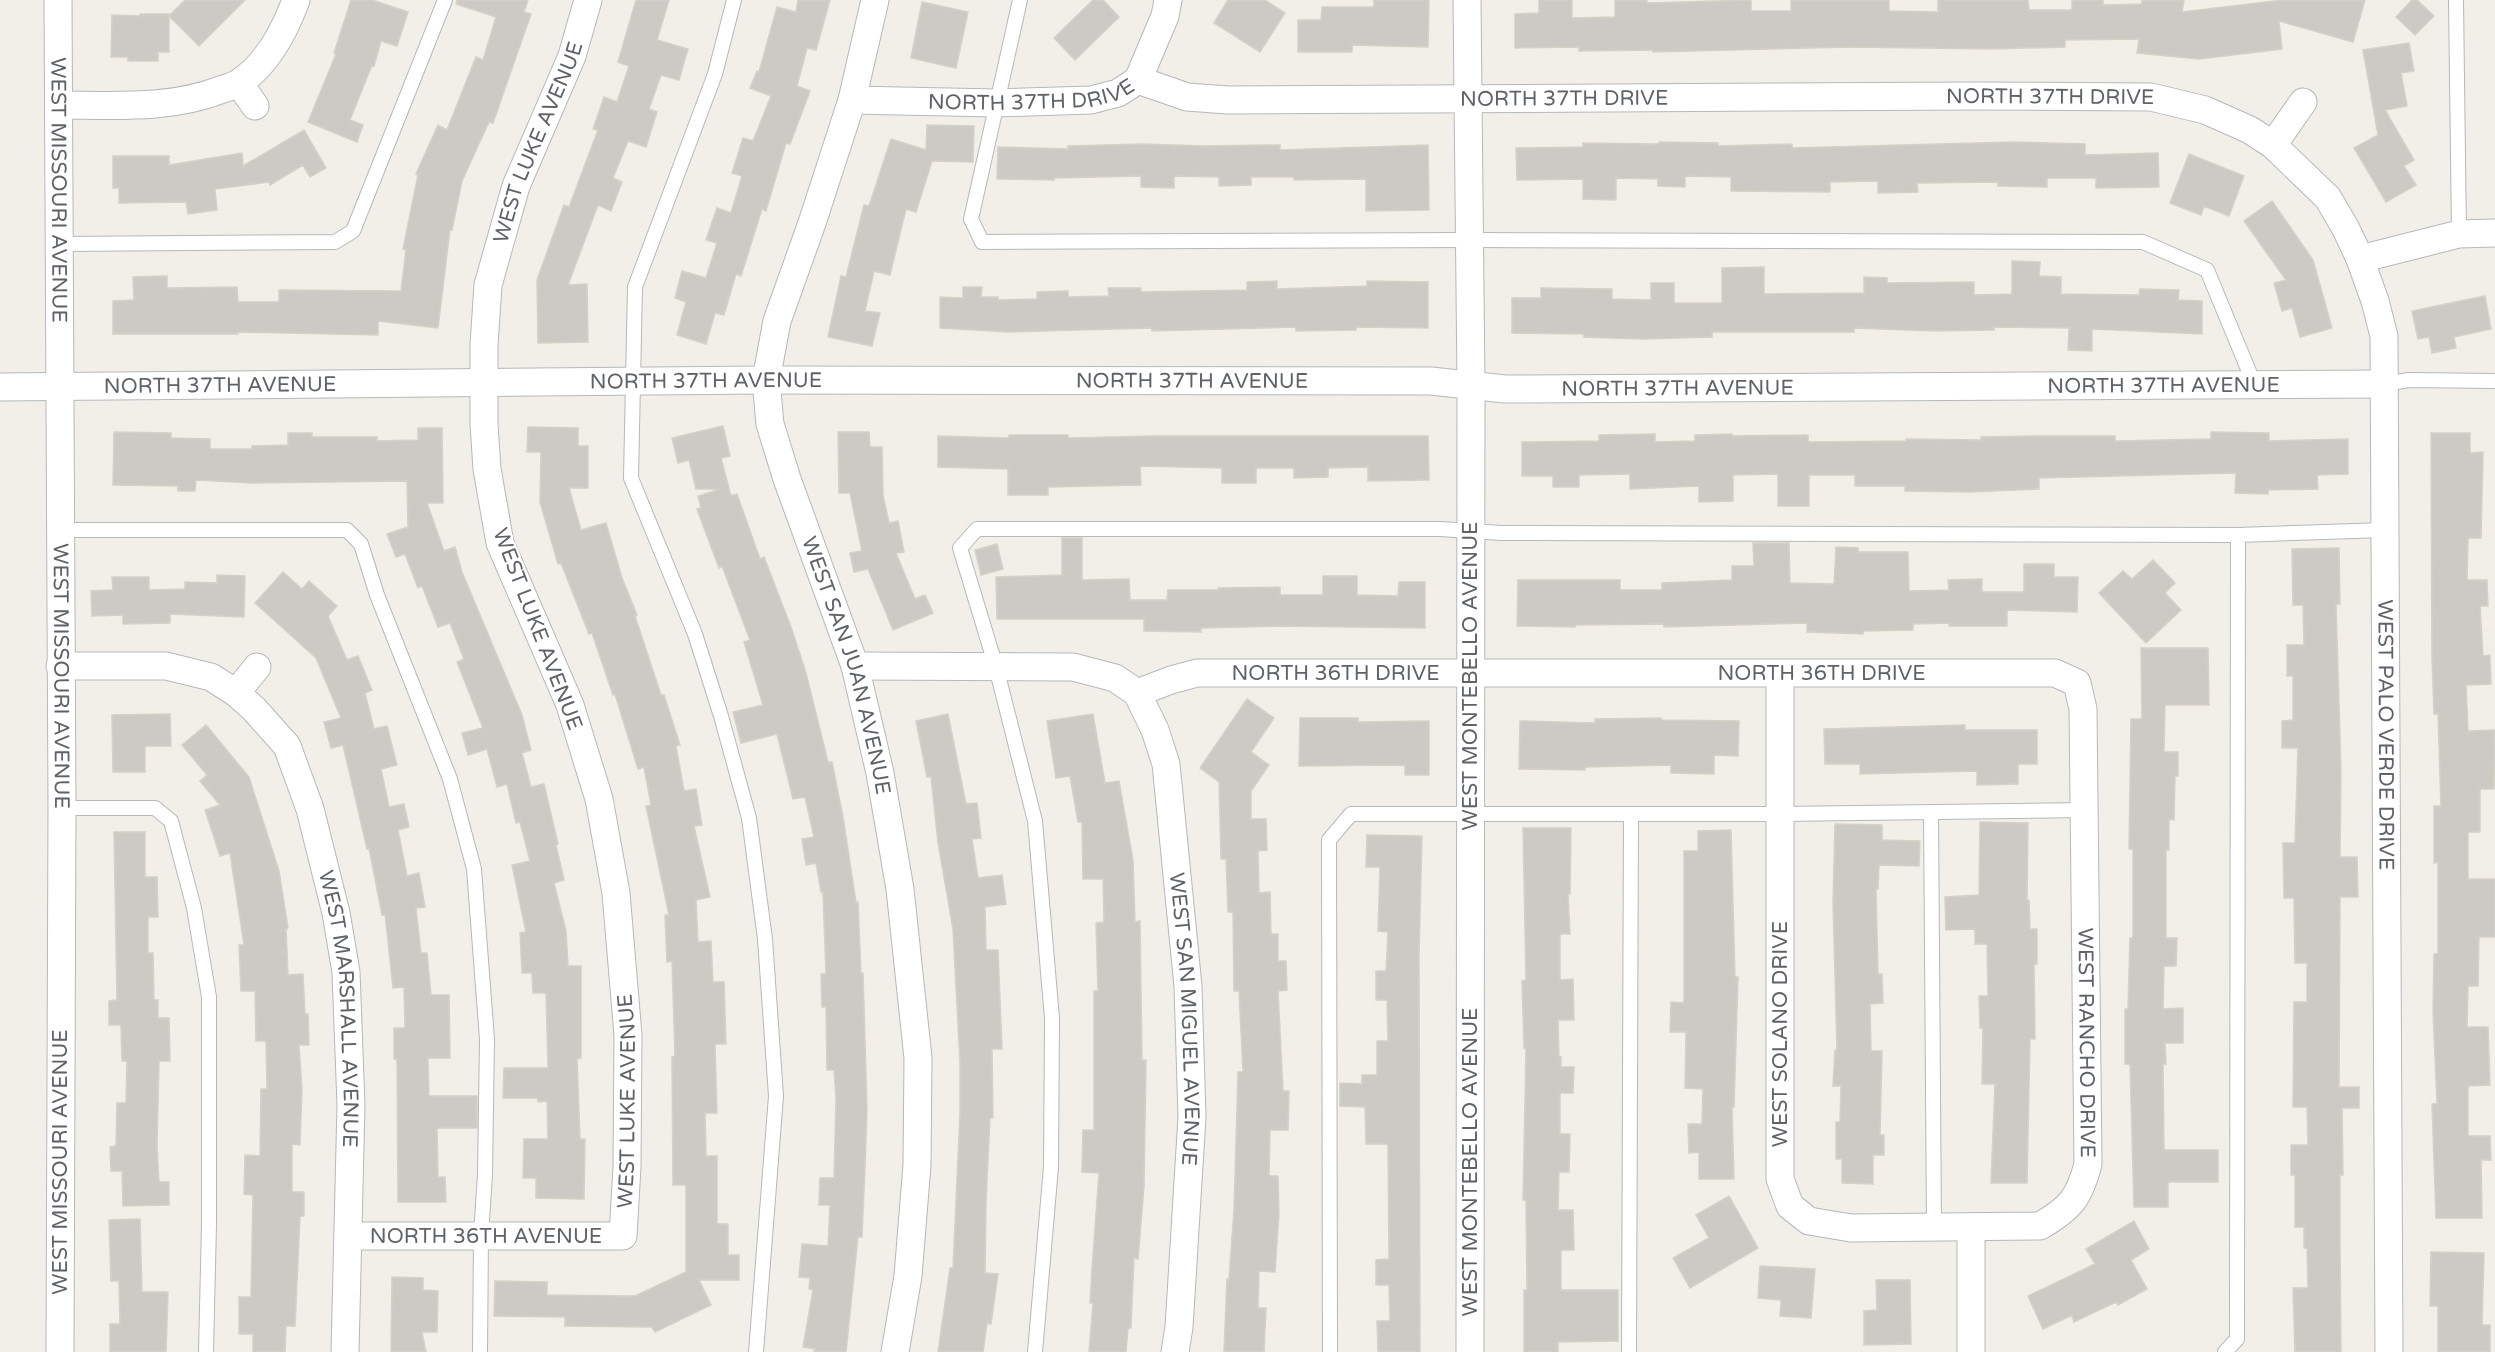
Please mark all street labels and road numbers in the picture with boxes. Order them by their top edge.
street label: WEST LUKE AVENUE [489,39,588,246]
street label: WEST MISSOURI AVENUE [45,57,72,323]
street label: NORTH 37TH DRIVE [928,74,1139,116]
street label: NORTH 37TH DRIVE [1946,84,2154,110]
street label: NORTH 37TH DRIVE [1460,86,1668,112]
street label: NORTH 37TH AVENUE [590,368,822,395]
street label: NORTH 37TH AVENUE [1076,368,1308,394]
street label: NORTH 37TH AVENUE [104,372,336,399]
street label: NORTH 37TH AVENUE [2047,373,2280,399]
street label: NORTH 37TH AVENUE [1561,375,1794,402]
street label: WEST MONTEBELLO AVENUE [1458,522,1483,830]
street label: WEST LUKE AVENUE [487,525,588,734]
street label: WEST SAN JUAN AVENUE [796,533,895,796]
street label: WEST MISSOURI AVENUE [48,543,74,809]
street label: WEST PALO VERDE DRIVE [2372,599,2399,870]
street label: NORTH 36TH DRIVE [1231,661,1440,686]
street label: NORTH 36TH DRIVE [1717,661,1926,686]
street label: WEST MARSHALL AVENUE [313,868,363,1148]
street label: WEST SAN MIGUEL AVENUE [1164,871,1204,1167]
street label: WEST SOLANO DRIVE [1768,921,1793,1147]
street label: WEST RANCHO DRIVE [2072,927,2100,1158]
street label: WEST LUKE AVENUE [613,993,641,1209]
street label: WEST MONTEBELLO AVENUE [1458,1008,1483,1316]
street label: WEST MISSOURI AVENUE [48,1029,73,1295]
street label: NORTH 36TH AVENUE [370,1224,602,1249]

